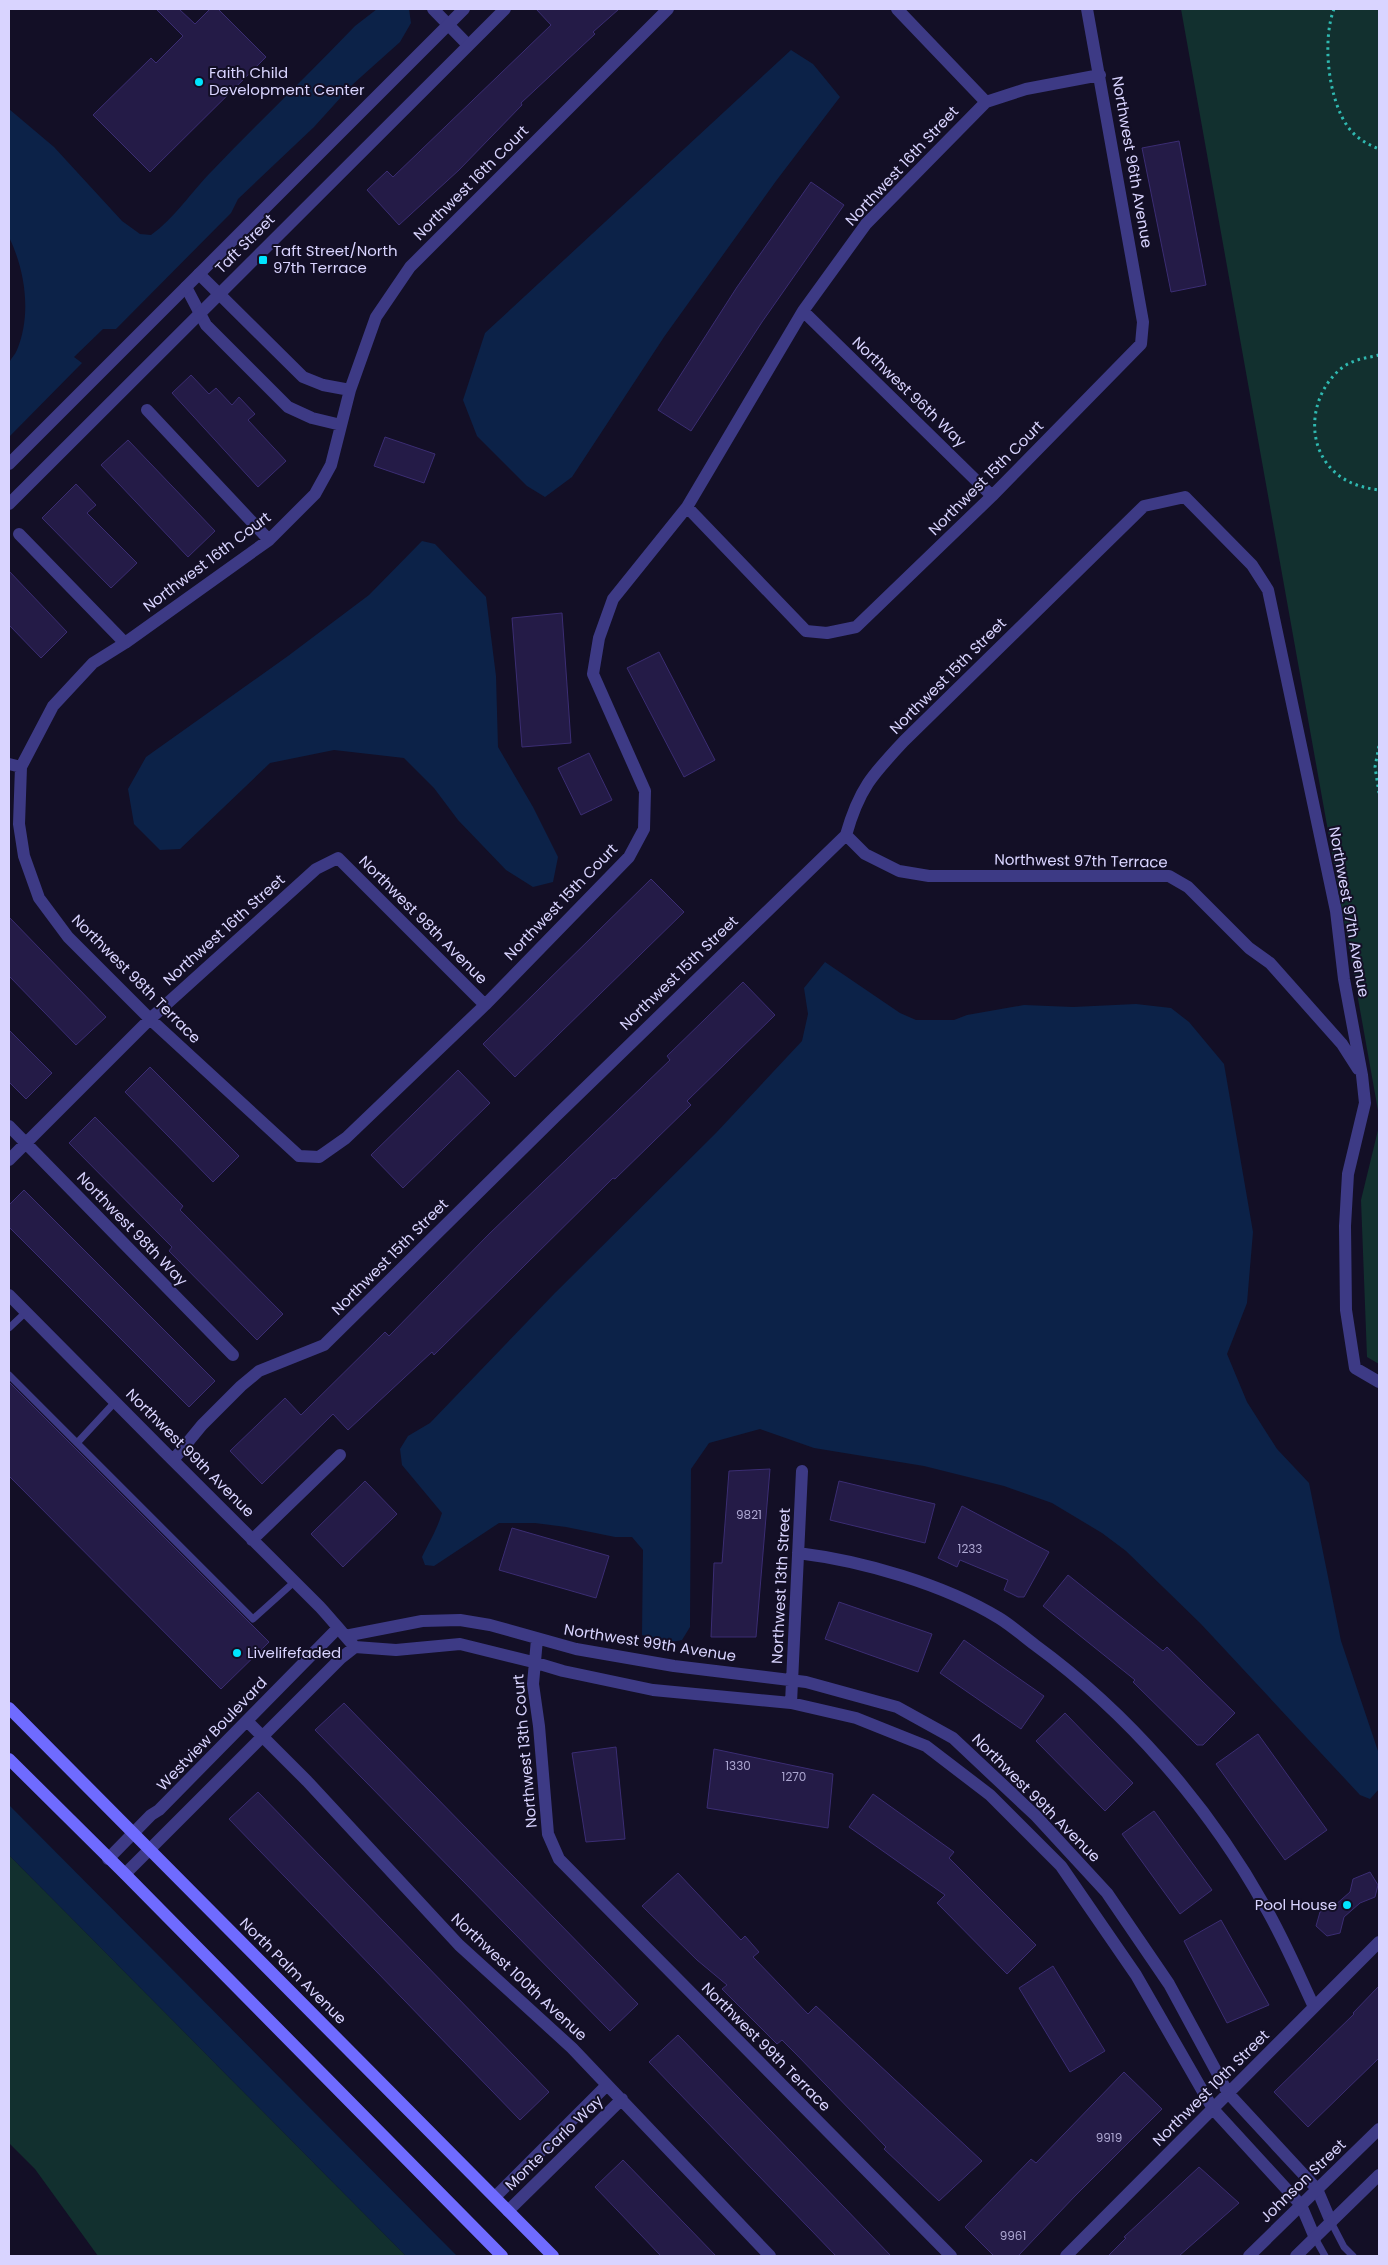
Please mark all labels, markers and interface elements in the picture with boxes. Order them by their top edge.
place label: Faith Child Development Center [209,62,365,100]
street label: Northwest 96th Avenue [1107,74,1158,249]
marker: Faith Child Development Center [193,76,205,88]
street label: Northwest 16th Street [840,101,963,230]
street label: Northwest 16th Court [408,120,533,245]
street label: Taft Street [210,209,279,278]
place label: Taft Street/North 97th Terrace [273,240,398,278]
marker: Taft Street/North 97th Terrace [257,254,269,266]
street label: Northwest 96th Way [848,332,971,452]
street label: Northwest 15th Court [923,415,1048,540]
street label: Northwest 16th Court [139,507,275,617]
street label: Northwest 15th Street [885,613,1011,739]
street label: Northwest 97th Avenue [1324,825,1375,999]
street label: Northwest 15th Court [499,839,622,965]
street label: Northwest 97th Terrace [994,848,1168,873]
street label: Northwest 98th Avenue [354,851,492,989]
street label: Northwest 16th Street [158,869,289,990]
street label: Northwest 98th Terrace [67,909,206,1048]
street label: Northwest 15th Street [615,911,742,1035]
street label: Northwest 98th Way [72,1167,193,1291]
street label: Northwest 15th Street [327,1194,453,1320]
street label: Northwest 99th Avenue [121,1384,259,1522]
house number: 9821 [736,1506,762,1523]
street label: Northwest 13th Street [766,1507,795,1665]
house number: 1233 [958,1540,982,1557]
street label: Northwest 99th Avenue [563,1619,738,1666]
place label: Livelifefaded [247,1642,341,1663]
marker: Livelifefaded [231,1647,243,1659]
street label: Westview Boulevard [152,1672,272,1795]
street label: Northwest 13th Court [507,1673,542,1829]
street label: Northwest 99th Avenue [967,1729,1105,1867]
house number: 1330 [725,1757,751,1774]
house number: 1270 [782,1768,806,1785]
place label: Pool House [1255,1894,1337,1915]
marker: Pool House [1341,1899,1353,1911]
street label: Northwest 100th Avenue [447,1908,592,2045]
street label: North Palm Avenue [235,1913,351,2029]
street label: Northwest 99th Terrace [697,1977,836,2116]
street label: Northwest 10th Street [1148,2025,1274,2151]
street label: Monte Carlo Way [500,2090,608,2195]
house number: 9919 [1096,2129,1122,2146]
street label: Johnson Street [1255,2134,1350,2227]
house number: 9961 [1000,2227,1026,2244]

